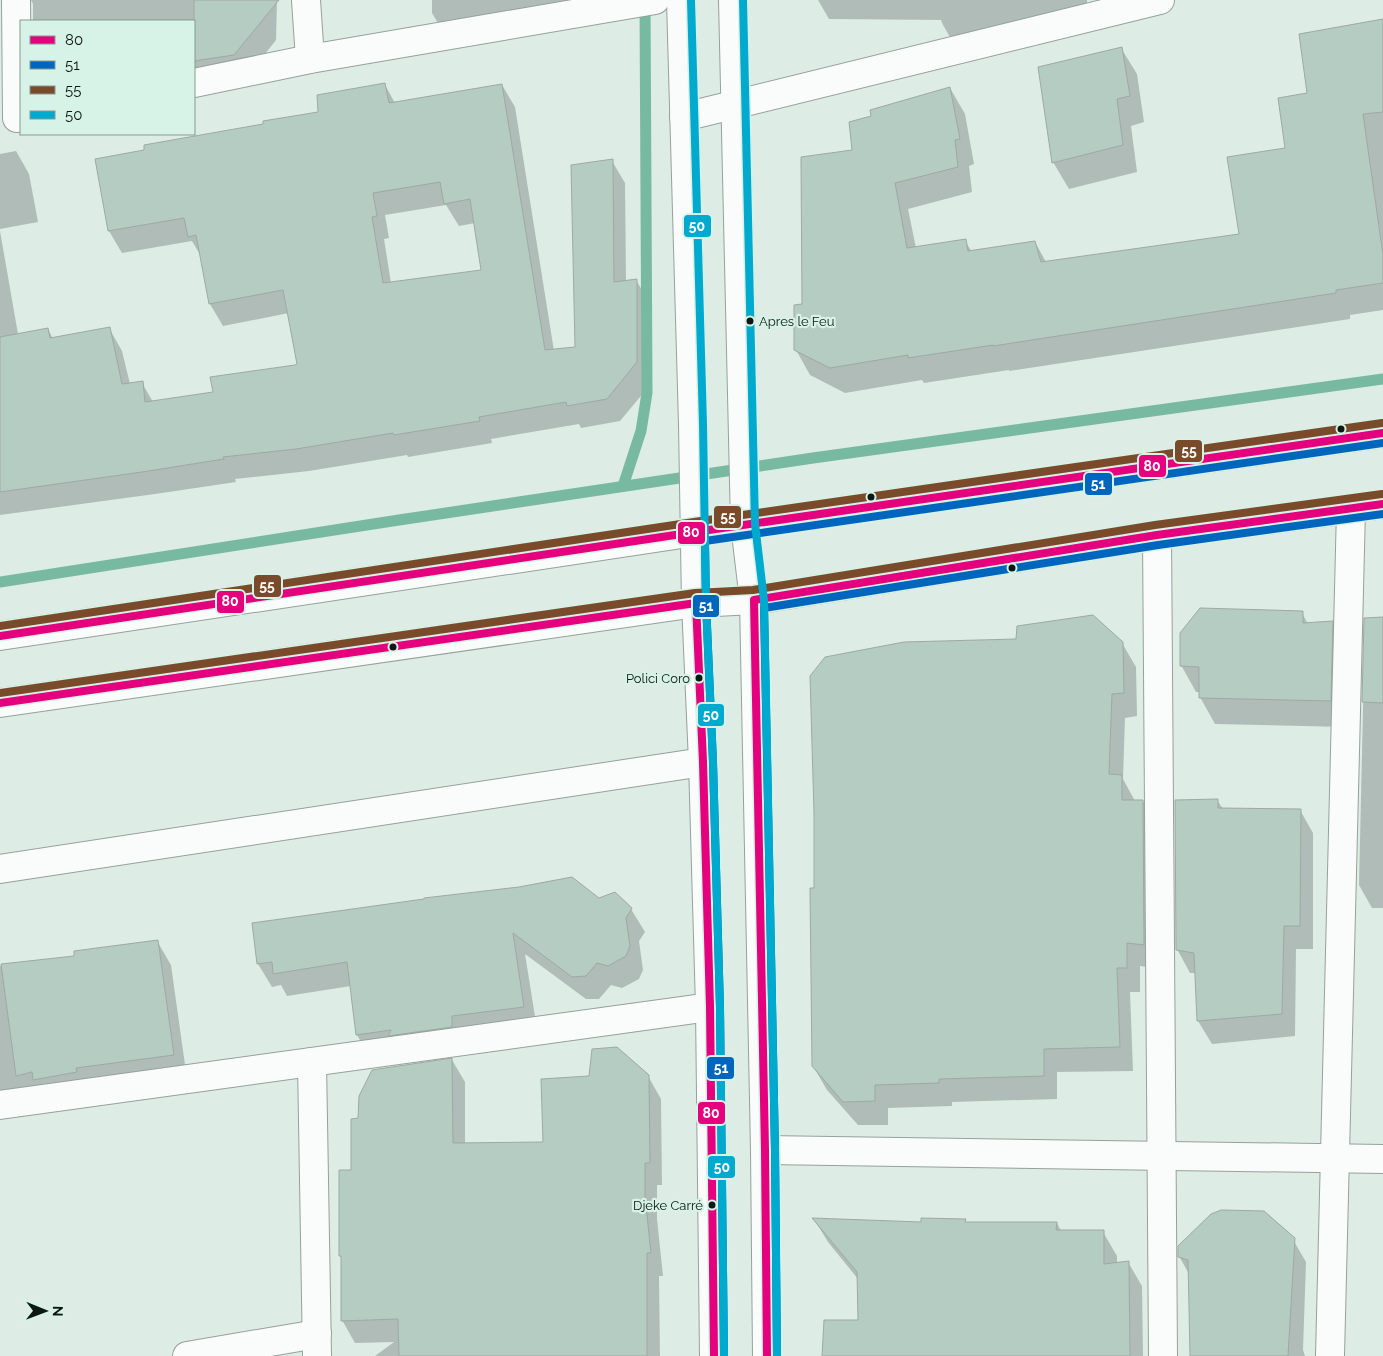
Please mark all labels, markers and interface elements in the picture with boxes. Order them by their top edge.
legend [20,20,195,135]
text: 80 [65,31,83,49]
text: 51 [65,56,80,74]
text: 55 [65,81,81,99]
text: 50 [65,106,82,124]
line badge: 50 [683,214,712,238]
text: 50 [689,218,705,234]
place label: Apres le Feu [759,314,834,329]
marker: Apres le Feu [745,316,755,326]
unlabelled marker [1336,424,1346,434]
line badge: 55 [1174,439,1203,463]
text: 55 [1181,443,1197,459]
line badge: 80 [1138,454,1167,478]
text: 80 [1143,458,1161,474]
line badge: 51 [1084,472,1113,496]
text: 51 [1091,476,1105,492]
unlabelled marker [866,492,876,502]
line badge: 55 [713,505,742,529]
text: 55 [720,509,736,525]
line badge: 80 [677,521,706,545]
text: 80 [682,524,700,540]
unlabelled marker [1007,563,1017,573]
line badge: 55 [253,574,282,598]
text: 55 [259,578,275,594]
line badge: 80 [216,590,245,614]
text: 80 [221,593,239,609]
line badge: 51 [692,594,720,618]
text: 51 [699,598,713,614]
unlabelled marker [388,642,398,652]
place label: Polici Coro [626,671,690,686]
marker: Polici Coro [694,673,704,683]
line badge: 50 [697,703,725,727]
text: 50 [703,707,719,723]
line badge: 51 [706,1056,735,1080]
text: 51 [714,1060,728,1076]
line badge: 80 [697,1101,726,1125]
text: 80 [702,1105,720,1121]
line badge: 50 [707,1155,736,1179]
text: 50 [714,1159,730,1175]
place label: Djeke Carré [633,1198,703,1213]
marker: Djeke Carré [707,1200,717,1210]
north arrow [20,1286,70,1336]
text: N [50,1306,66,1317]

